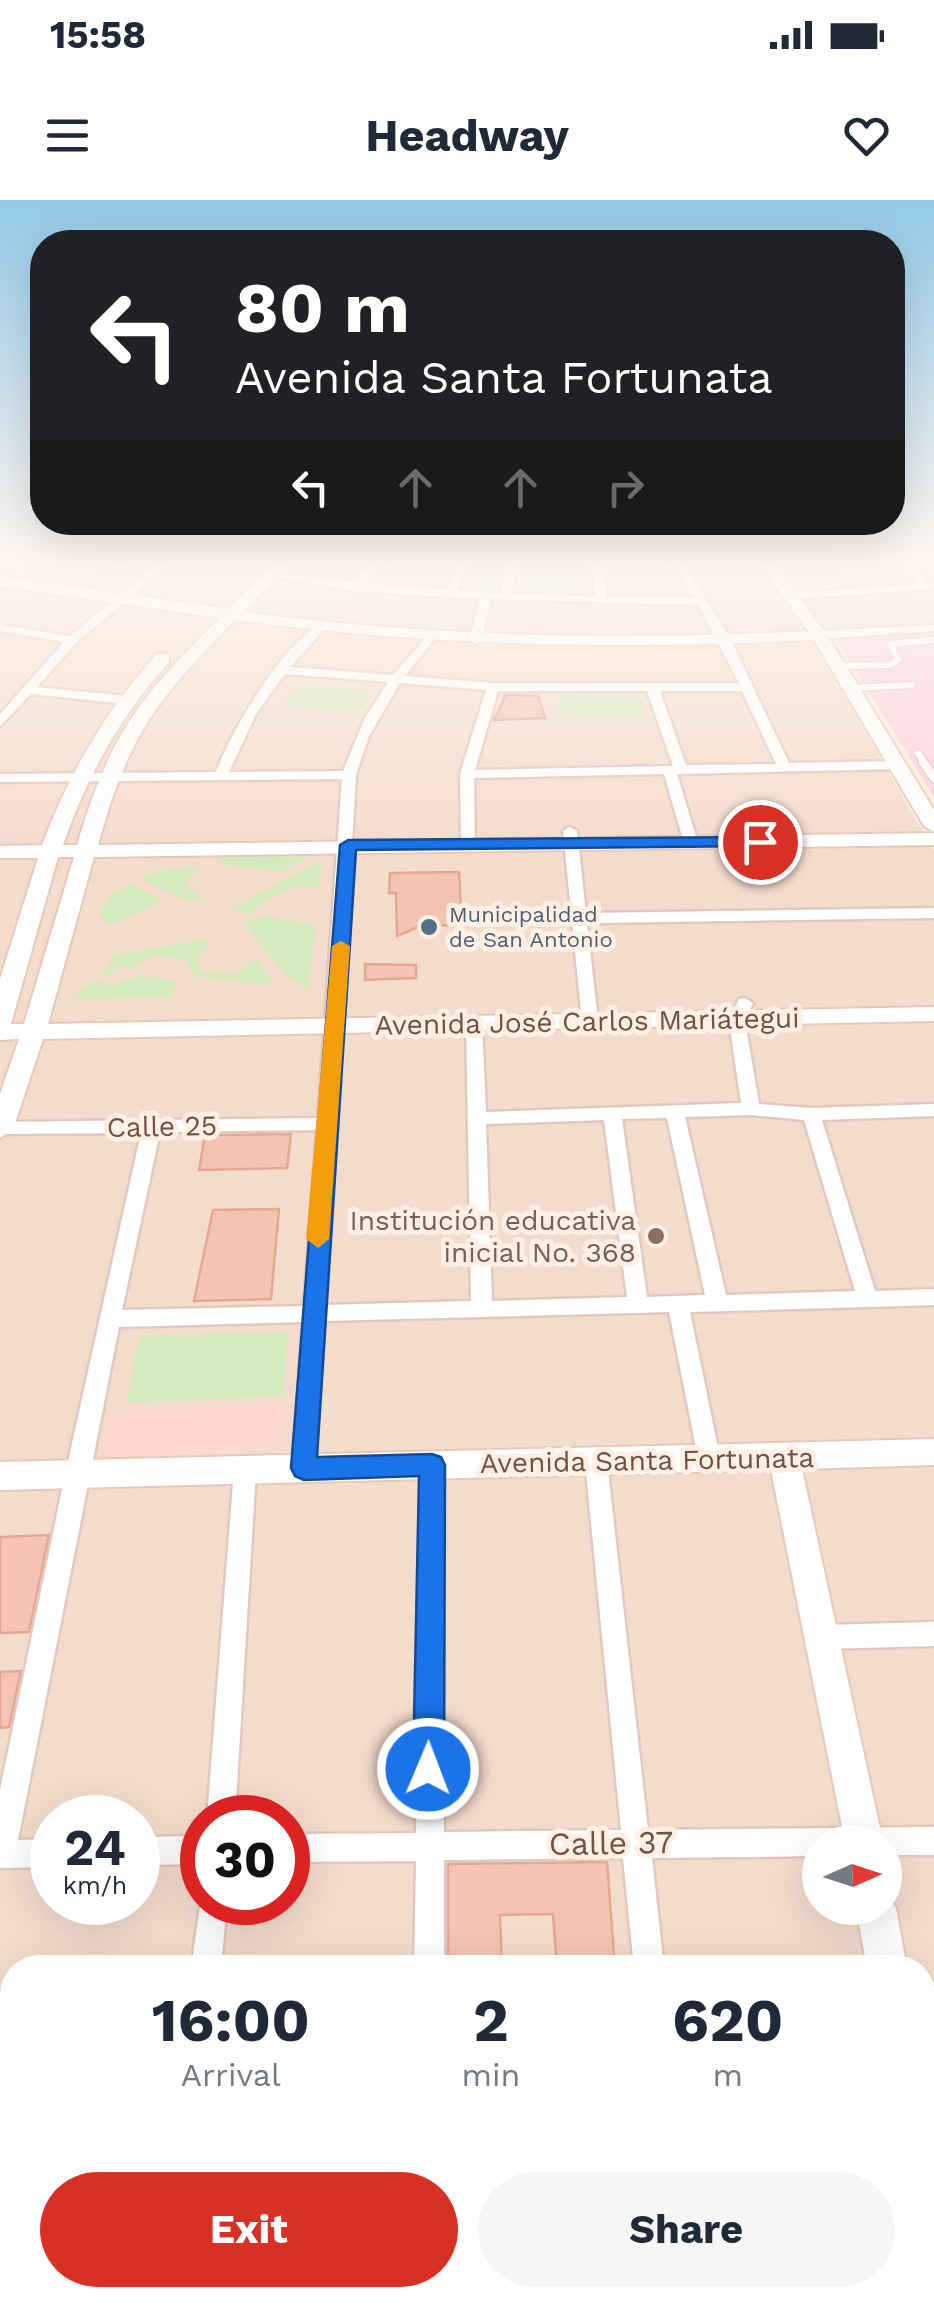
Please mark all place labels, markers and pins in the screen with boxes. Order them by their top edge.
pin [718,800,803,885]
place label: Municipalidad de San Antonio [449,902,613,952]
marker: Municipalidad de San Antonio [418,916,440,938]
place label: Institución educativa inicial No. 368 [350,1204,636,1269]
marker: Institución educativa inicial No. 368 [645,1225,667,1247]

